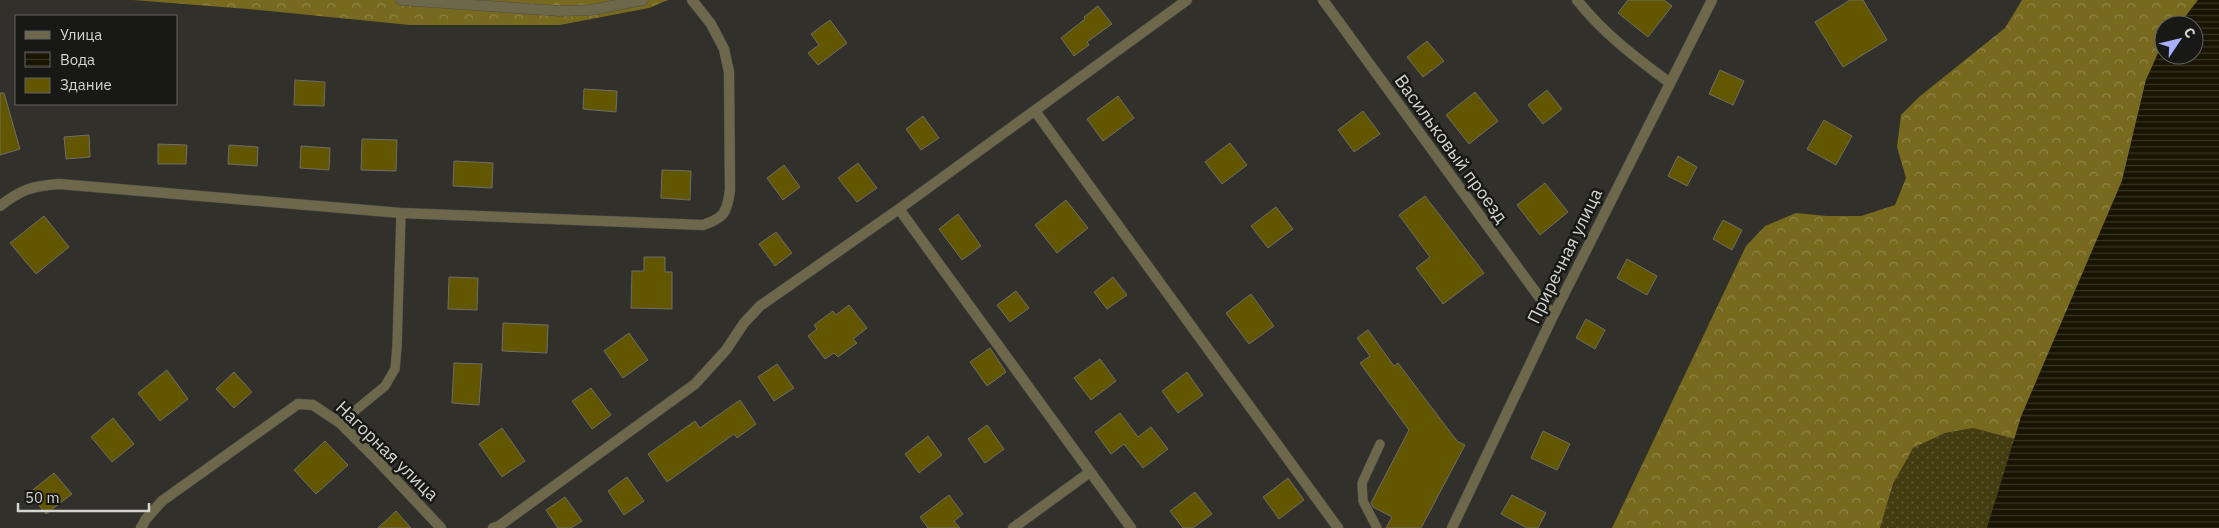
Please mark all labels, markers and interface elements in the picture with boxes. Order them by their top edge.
legend [15,15,178,105]
north arrow [2154,15,2204,65]
text: С [2180,24,2200,41]
text: Улица [60,25,102,44]
text: Вода [60,50,95,69]
street label: Васильковый проезд [1390,70,1513,228]
text: Здание [60,75,112,94]
street label: Приречная улица [1522,184,1607,327]
street label: Нагорная улица [331,396,444,506]
scale bar [18,480,149,512]
text: 50 m [25,488,60,507]

